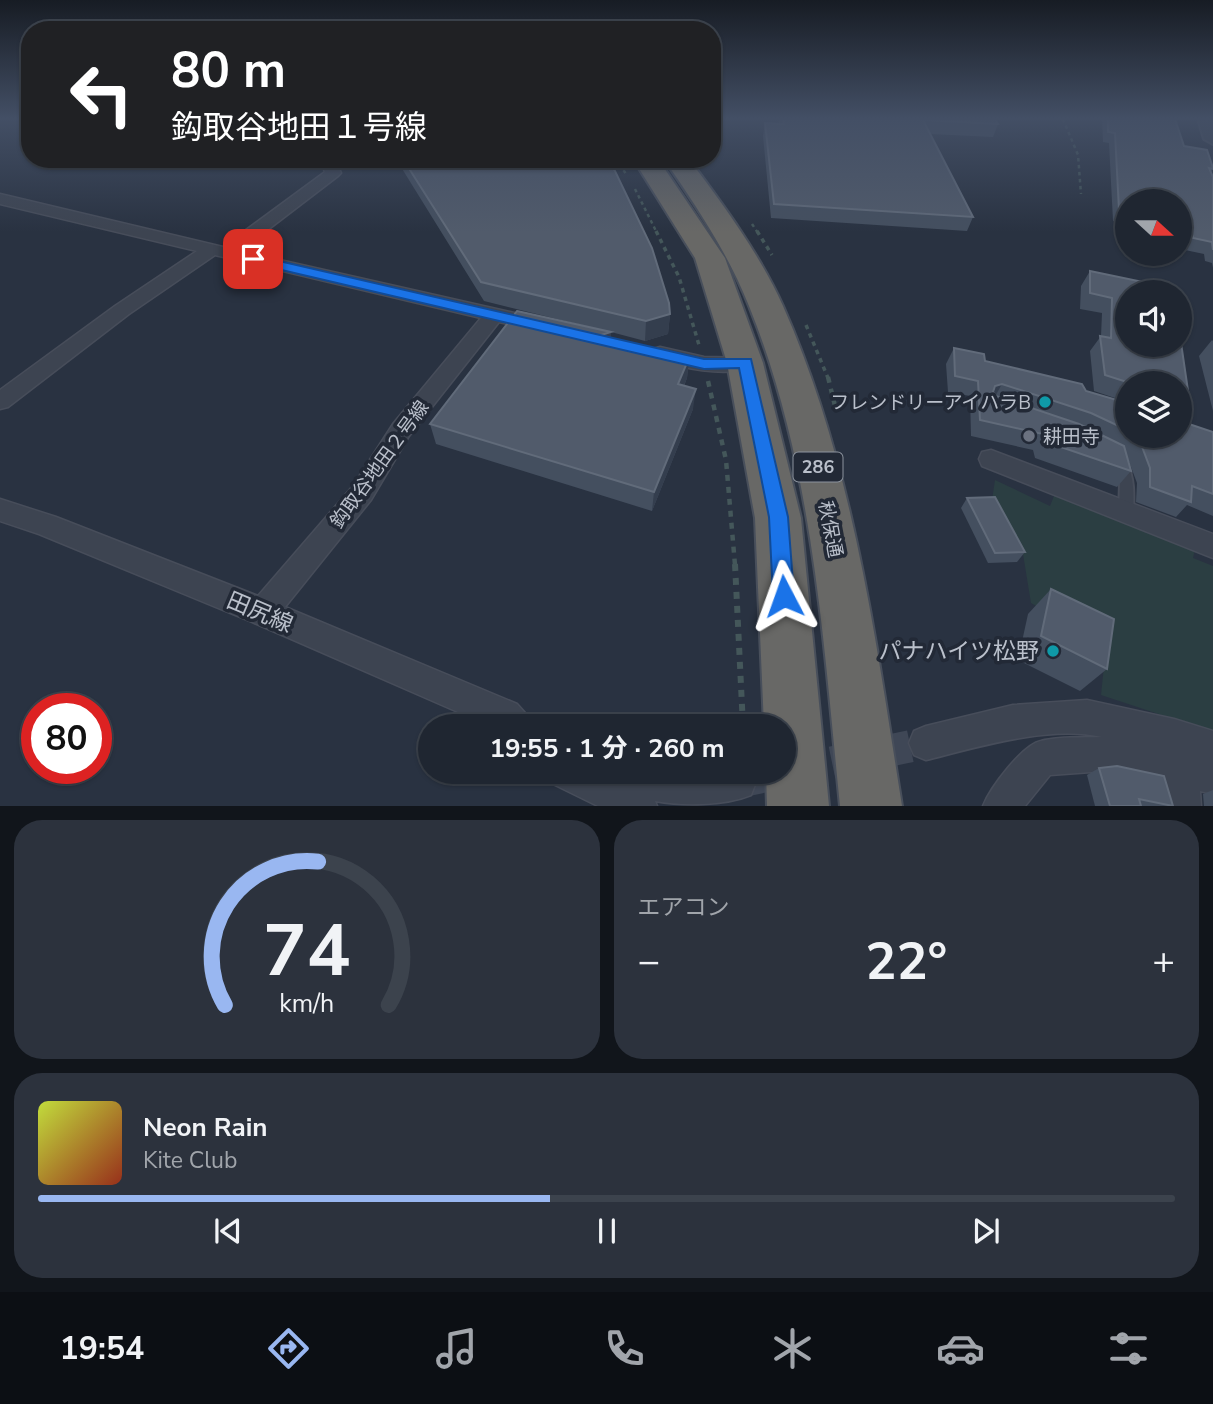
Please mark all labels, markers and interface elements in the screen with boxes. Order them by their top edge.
text: 80 m [171,37,286,104]
icon: left [56,49,147,140]
text: 鈎取谷地田１号線 [171,106,427,149]
north arrow [1115,189,1192,266]
map controls [1115,189,1192,448]
pin [223,229,283,289]
icon: arrive [234,240,272,278]
button: sound [1115,280,1192,357]
button: layers [1115,371,1192,448]
place label: フレンドリーアイハラB [830,390,1031,416]
marker: フレンドリーアイハラB [1037,394,1053,410]
street label: 鈎取谷地田２号線 [325,395,435,534]
place label: 耕田寺 [1043,424,1100,450]
marker: 耕田寺 [1021,428,1037,444]
road number: 286 [794,452,842,481]
street label: 秋保通 [812,499,848,560]
position arrow [747,559,821,633]
street label: 田尻線 [222,585,298,640]
place label: パナハイツ松野 [878,636,1039,667]
marker: パナハイツ松野 [1045,643,1061,659]
speed limit sign: 80 [21,693,112,784]
text: 19:55 · 1 分 · 260 m [489,731,725,766]
text: エアコン [638,892,730,923]
text: 74 [263,902,350,1002]
text: 22° [865,926,947,997]
text: − [638,936,660,987]
text: + [1152,936,1175,987]
text: km/h [279,987,334,1021]
text: Neon Rain [143,1110,268,1145]
text: Kite Club [143,1145,237,1176]
icon: previous [209,1212,247,1250]
icon: pause [588,1212,626,1250]
icon: next [967,1212,1005,1250]
icon: directions [264,1324,313,1373]
icon: music [432,1324,481,1373]
icon: phone [600,1324,649,1373]
icon: climate [768,1324,817,1373]
icon: car [936,1324,985,1373]
icon: filters [1104,1324,1153,1373]
text: 19:54 [60,1327,144,1370]

